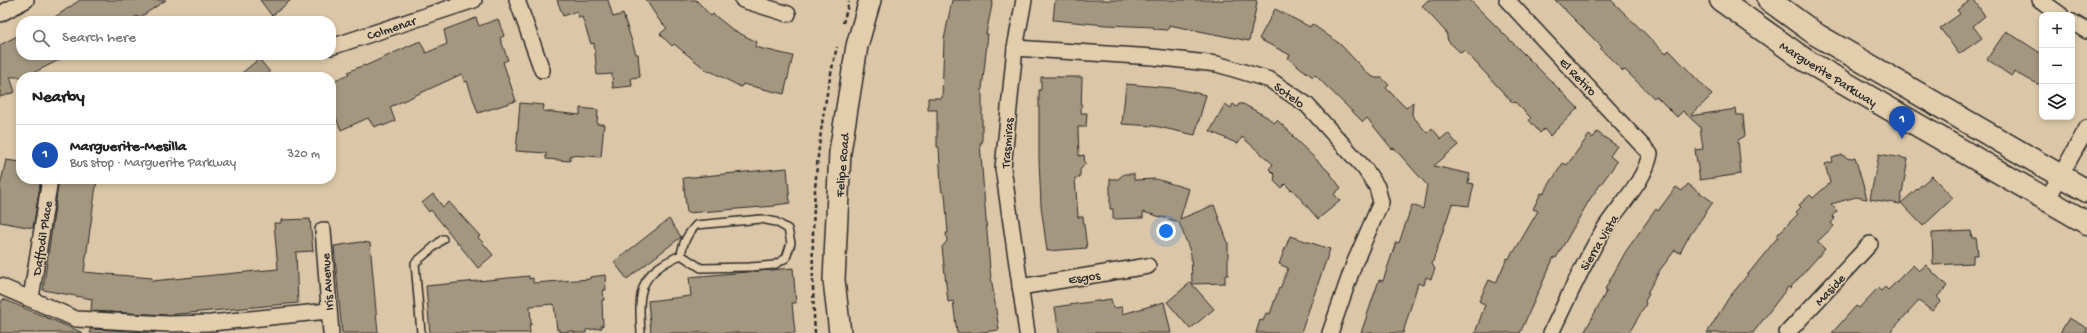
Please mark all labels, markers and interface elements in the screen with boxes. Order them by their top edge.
map controls [2039,12,2075,120]
button: + [2039,12,2075,48]
street label: Colmenar [365,14,419,44]
search box [16,16,336,60]
icon: search [30,27,52,49]
text: Search here [62,29,136,47]
street label: Marguerite Parkway [1776,39,1880,111]
button: − [2039,48,2075,84]
street label: El Retiro [1555,56,1599,100]
street label: Sotelo [1270,80,1307,112]
button: layers [2039,84,2075,120]
text: Nearby [32,88,85,108]
pin: 1 [1889,106,1915,139]
street label: Trasmiras [999,116,1018,170]
street label: Felipe Road [833,131,854,199]
text: Marguerite-Mesilla [70,138,186,156]
text: 1 [42,147,48,162]
text: 320 m [287,147,320,162]
text: Bus stop · Marguerite Parkway [70,156,236,171]
street label: Daffodil Place [30,200,57,278]
street label: Sierra Vista [1578,212,1623,274]
your location [1156,221,1176,241]
street label: Iris Avenue [319,252,338,311]
street label: Esgos [1067,268,1102,288]
street label: Maside [1812,271,1850,310]

